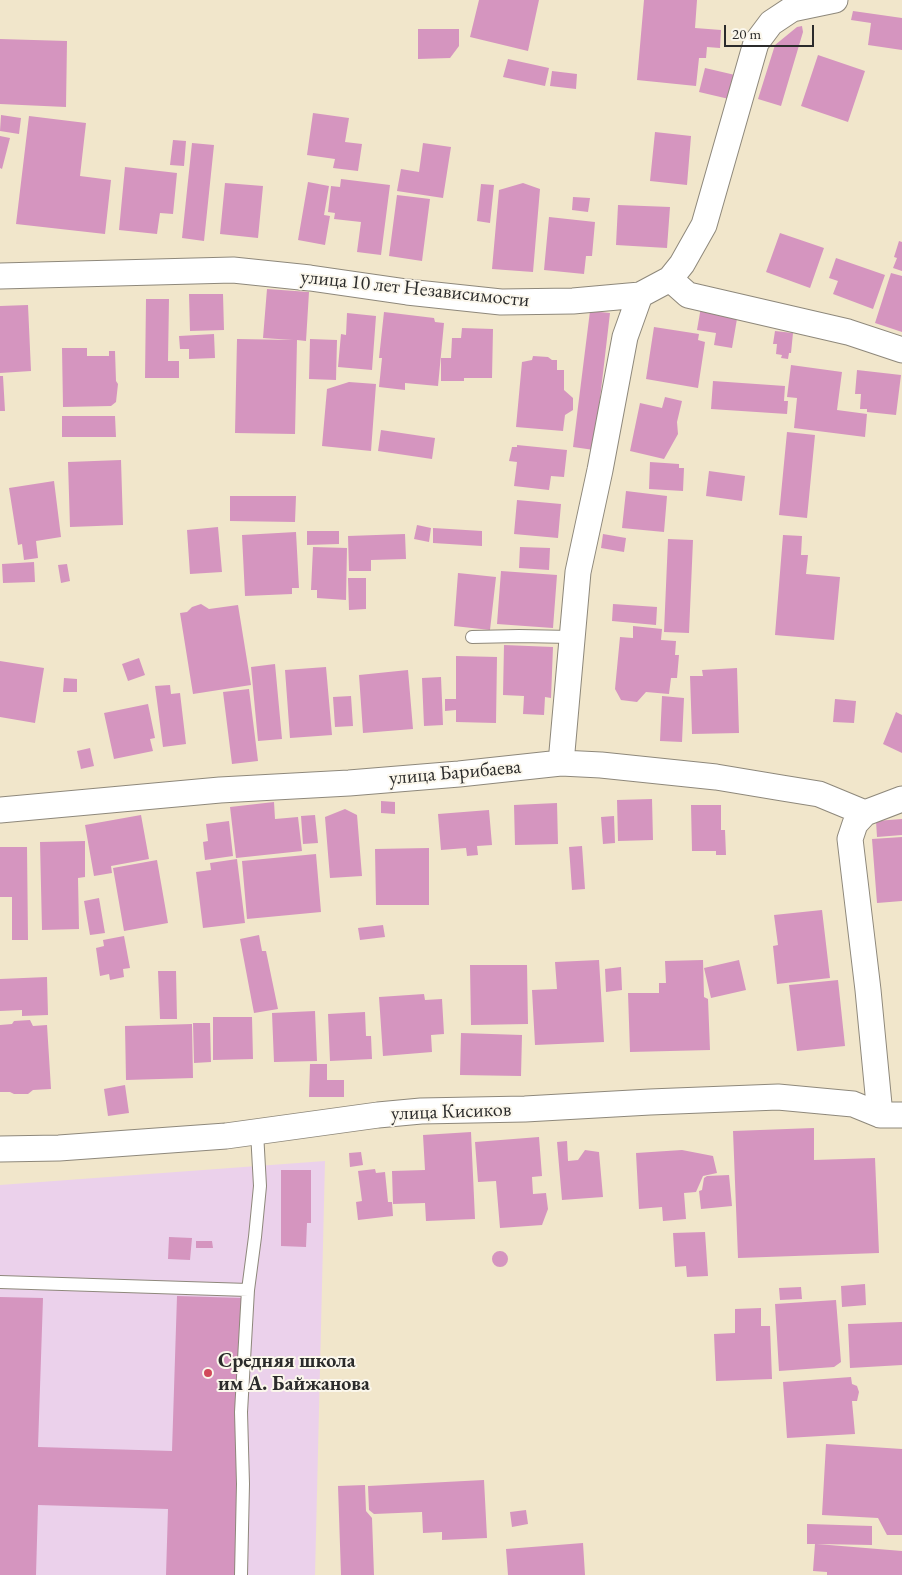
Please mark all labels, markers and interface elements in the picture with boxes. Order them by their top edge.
scale bar [727,15,817,47]
text: 20 m [732,24,761,43]
street label: улица 10 лет Независимости [299,265,531,313]
street label: улица Барибаева [388,755,522,791]
street label: улица Кисиков [390,1098,512,1126]
place label: Средняя школа им А. Байжанова [218,1350,370,1397]
marker: Средняя школа им А. Байжанова [202,1367,214,1379]

